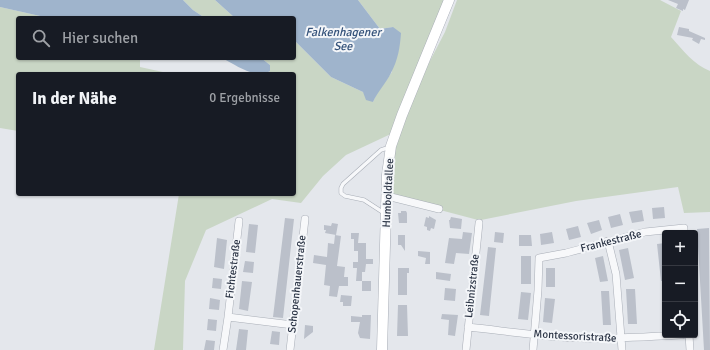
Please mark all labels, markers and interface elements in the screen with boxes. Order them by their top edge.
search box [16,16,296,60]
water label: Falkenhagener See [305,25,382,54]
icon: search [30,27,52,49]
text: Hier suchen [62,29,138,47]
text: In der Nähe [32,88,117,109]
text: 0 Ergebnisse [209,90,280,106]
street label: Humboldtallee [380,158,396,228]
street label: Frankestraße [579,227,643,255]
map controls [662,230,698,338]
button: + [662,230,698,266]
street label: Schopenhauerstraße [285,235,309,333]
street label: Fichtestraße [223,239,243,299]
street label: Leibnizstraße [462,253,482,319]
button: − [662,266,698,302]
button: locate [662,302,698,338]
street label: Montessoristraße [533,327,617,345]

